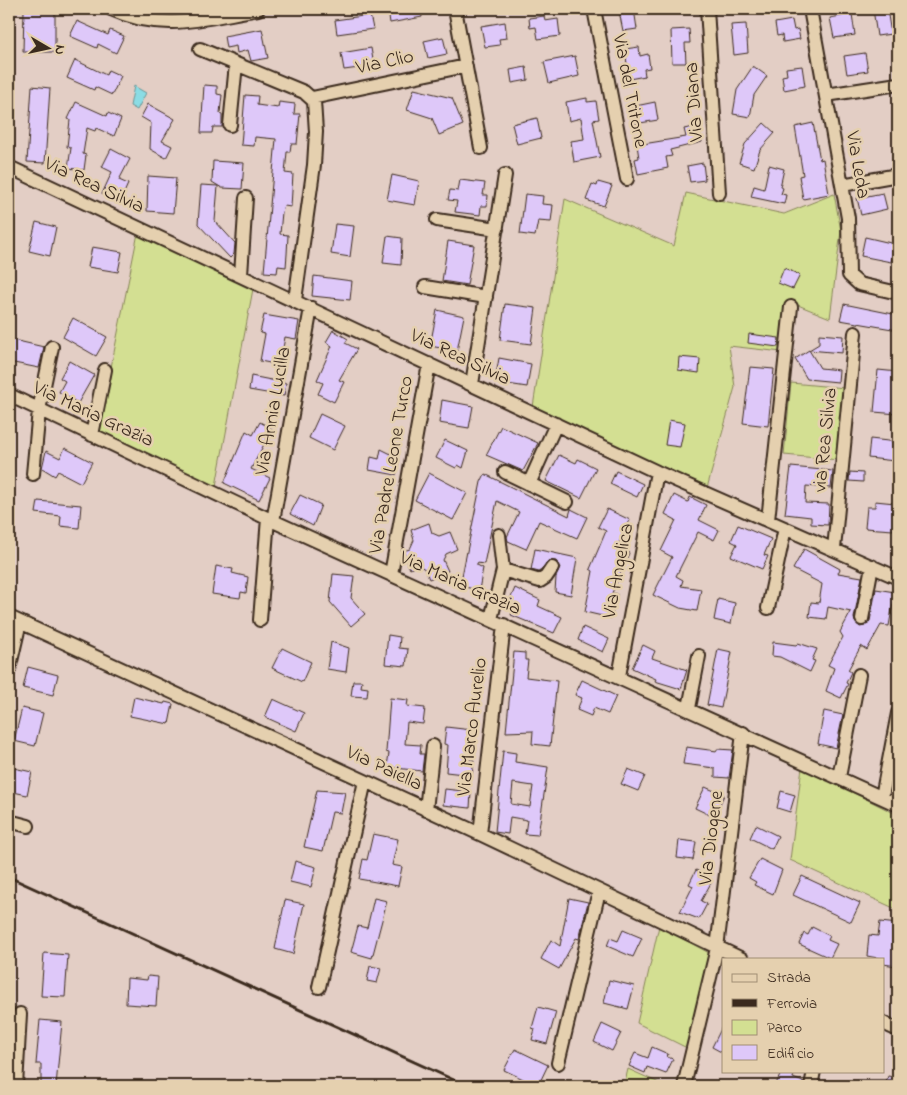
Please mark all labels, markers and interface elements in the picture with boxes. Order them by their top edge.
north arrow [22,22,72,72]
street label: Via del Tritone [604,31,654,151]
text: N [48,43,70,56]
street label: Via Clio [353,43,416,83]
street label: Via Diana [678,61,712,144]
street label: Via Leda [837,128,877,201]
street label: Via Rea Silvia [38,150,149,222]
street label: Via Rea Silvia [404,322,515,394]
street label: Via Annia Lucilla [248,344,300,479]
street label: Via Maria Grazia [27,374,158,456]
street label: Via Padre Leone Turco [362,374,422,557]
street label: via Rea Silvia [806,386,846,494]
street label: Via Angelica [595,521,643,622]
street label: Via Maria Grazia [394,544,526,624]
street label: Via Marco Aurelio [450,656,496,799]
street label: Via Paiella [340,738,427,799]
street label: Via Diogene [692,789,733,888]
legend [722,958,884,1072]
text: Strada [767,967,811,989]
text: Ferrovia [766,993,817,1015]
text: Parco [767,1017,802,1039]
text: Edificio [767,1043,814,1065]

